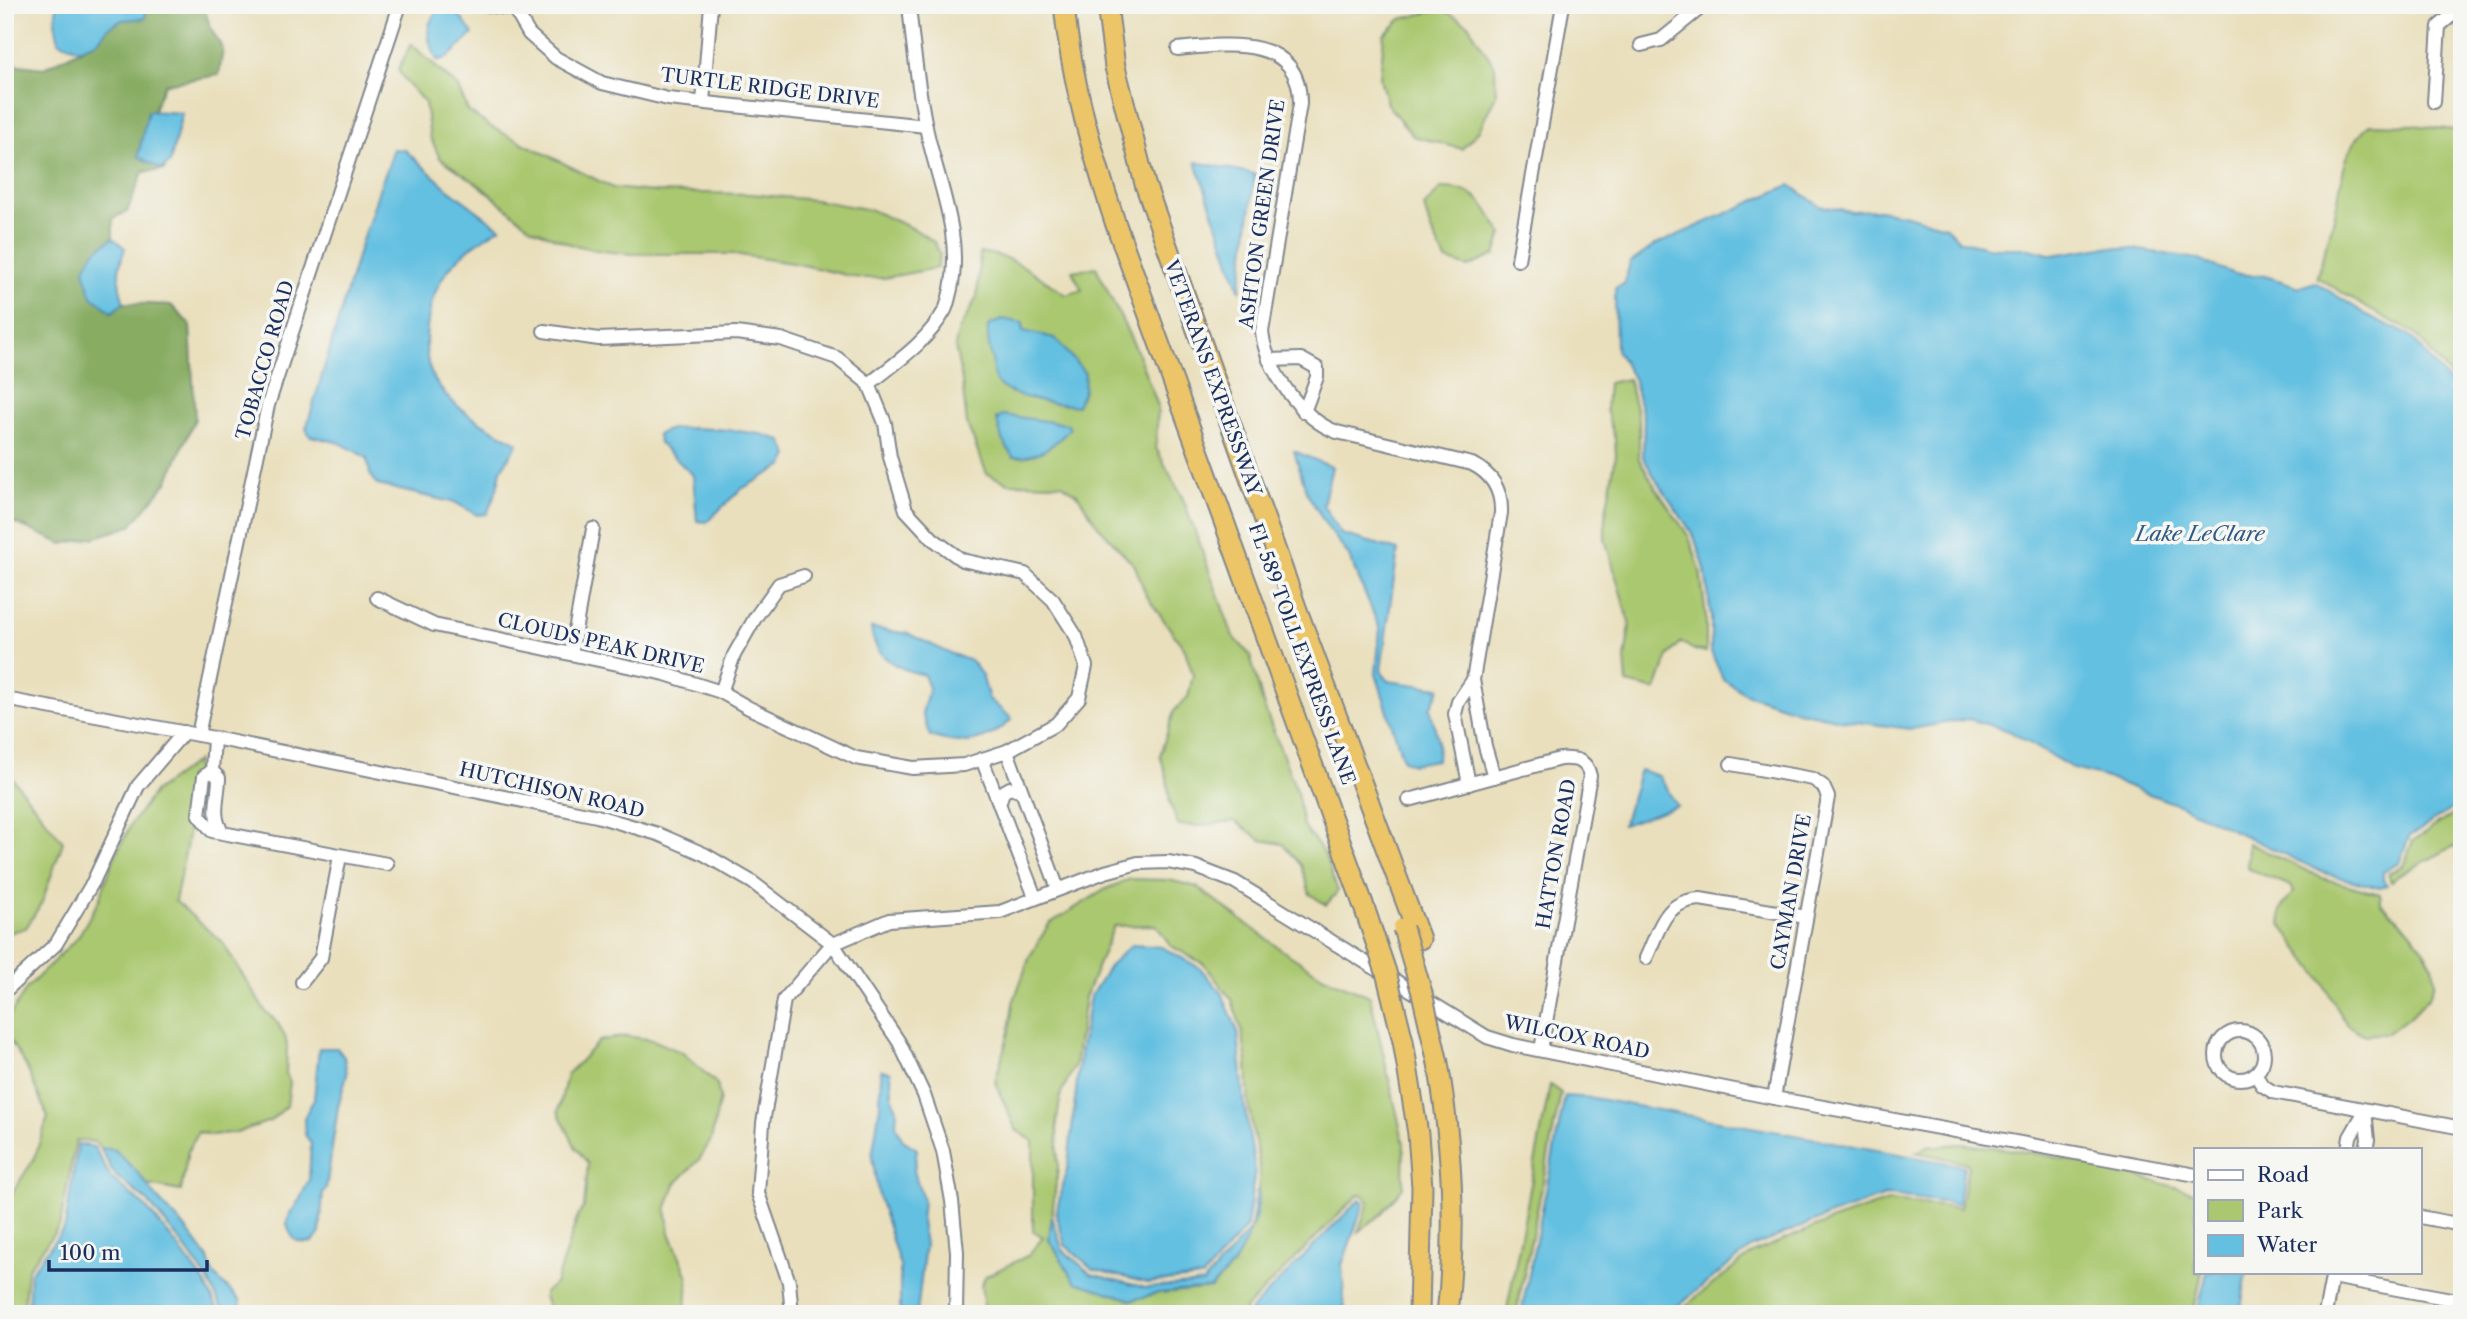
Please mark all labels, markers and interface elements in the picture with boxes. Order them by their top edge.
street label: TURTLE RIDGE DRIVE [659,63,881,113]
street label: ASHTON GREEN DRIVE [1234,98,1289,331]
street label: VETERANS EXPRESSWAY [1159,256,1267,500]
street label: TOBACCO ROAD [231,278,299,442]
street label: FL 589 TOLL EXPRESS LANE [1244,520,1360,788]
water label: Lake LeClare [2133,521,2265,546]
street label: CLOUDS PEAK DRIVE [495,608,707,678]
street label: HUTCHISON ROAD [457,757,647,823]
street label: HATTON ROAD [1531,777,1581,931]
street label: CAYMAN DRIVE [1766,812,1816,972]
street label: WILCOX ROAD [1501,1010,1652,1064]
legend [2194,1148,2422,1274]
text: Road [2257,1162,2309,1187]
text: Park [2257,1198,2303,1223]
scale bar [49,1228,206,1272]
text: Water [2256,1232,2317,1257]
text: 100 m [60,1240,121,1265]

